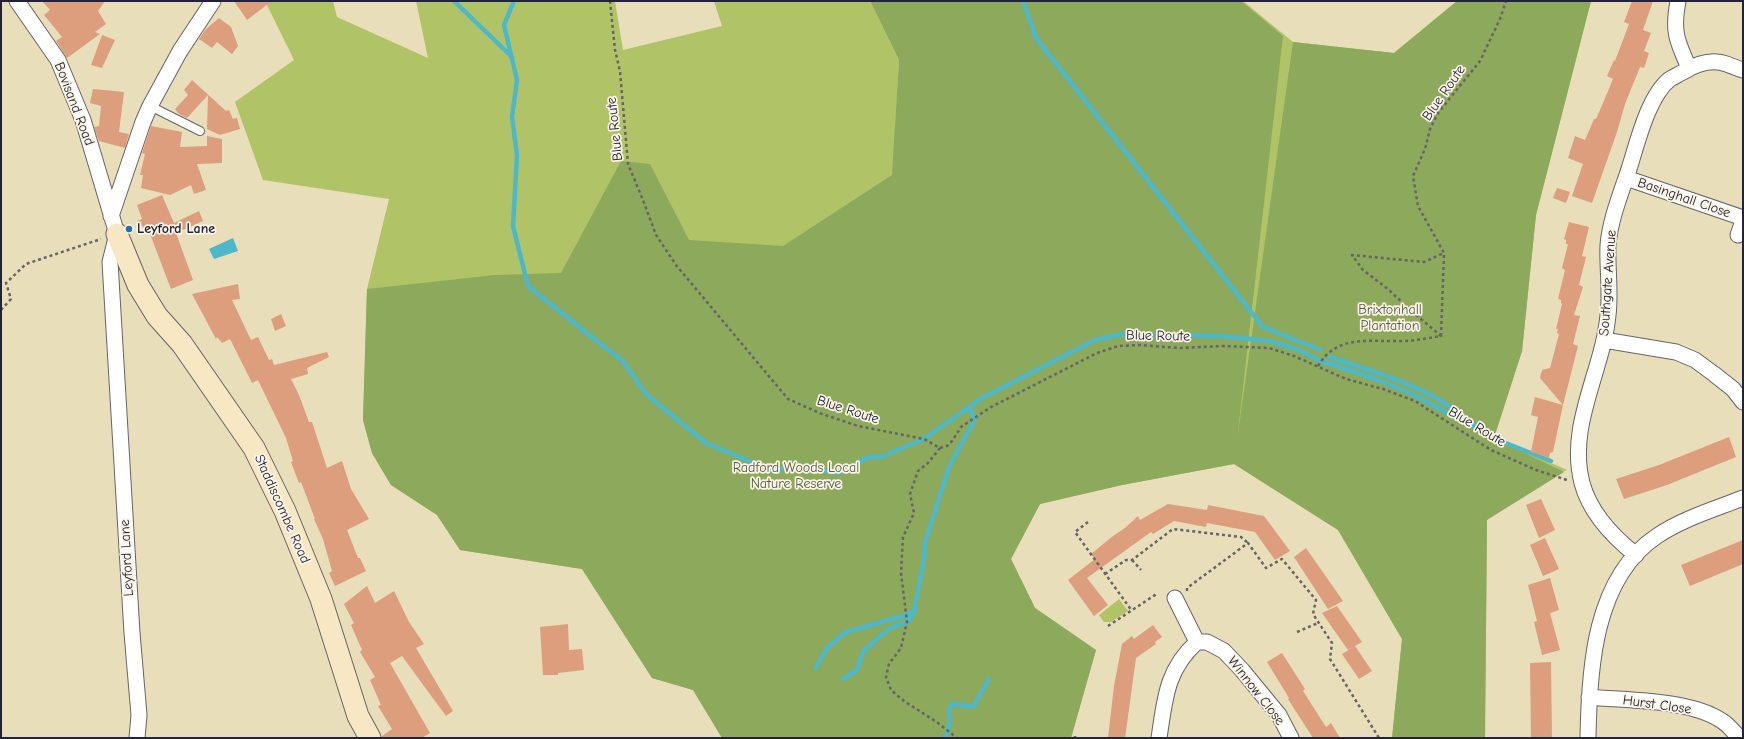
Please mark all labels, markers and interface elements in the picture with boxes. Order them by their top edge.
street label: Bovisand Road [50,60,98,148]
street label: Blue Route [1419,62,1469,124]
street label: Blue Route [603,96,627,162]
street label: Basinghall Close [1635,174,1733,222]
place label: Leyford Lane [137,221,215,237]
marker: Leyford Lane [124,224,134,234]
street label: Southgate Avenue [1596,229,1620,337]
park label: Brixtonhall Plantation [1358,302,1422,334]
street label: Blue Route [1126,327,1190,345]
street label: Blue Route [815,392,881,428]
street label: Blue Route [1445,403,1509,451]
street label: Staddiscombe Road [250,452,314,566]
park label: Radford Woods Local Nature Reserve [733,460,859,492]
street label: Leyford Lane [117,519,137,597]
street label: Winnow Close [1224,653,1288,729]
street label: Hurst Close [1622,692,1692,718]

